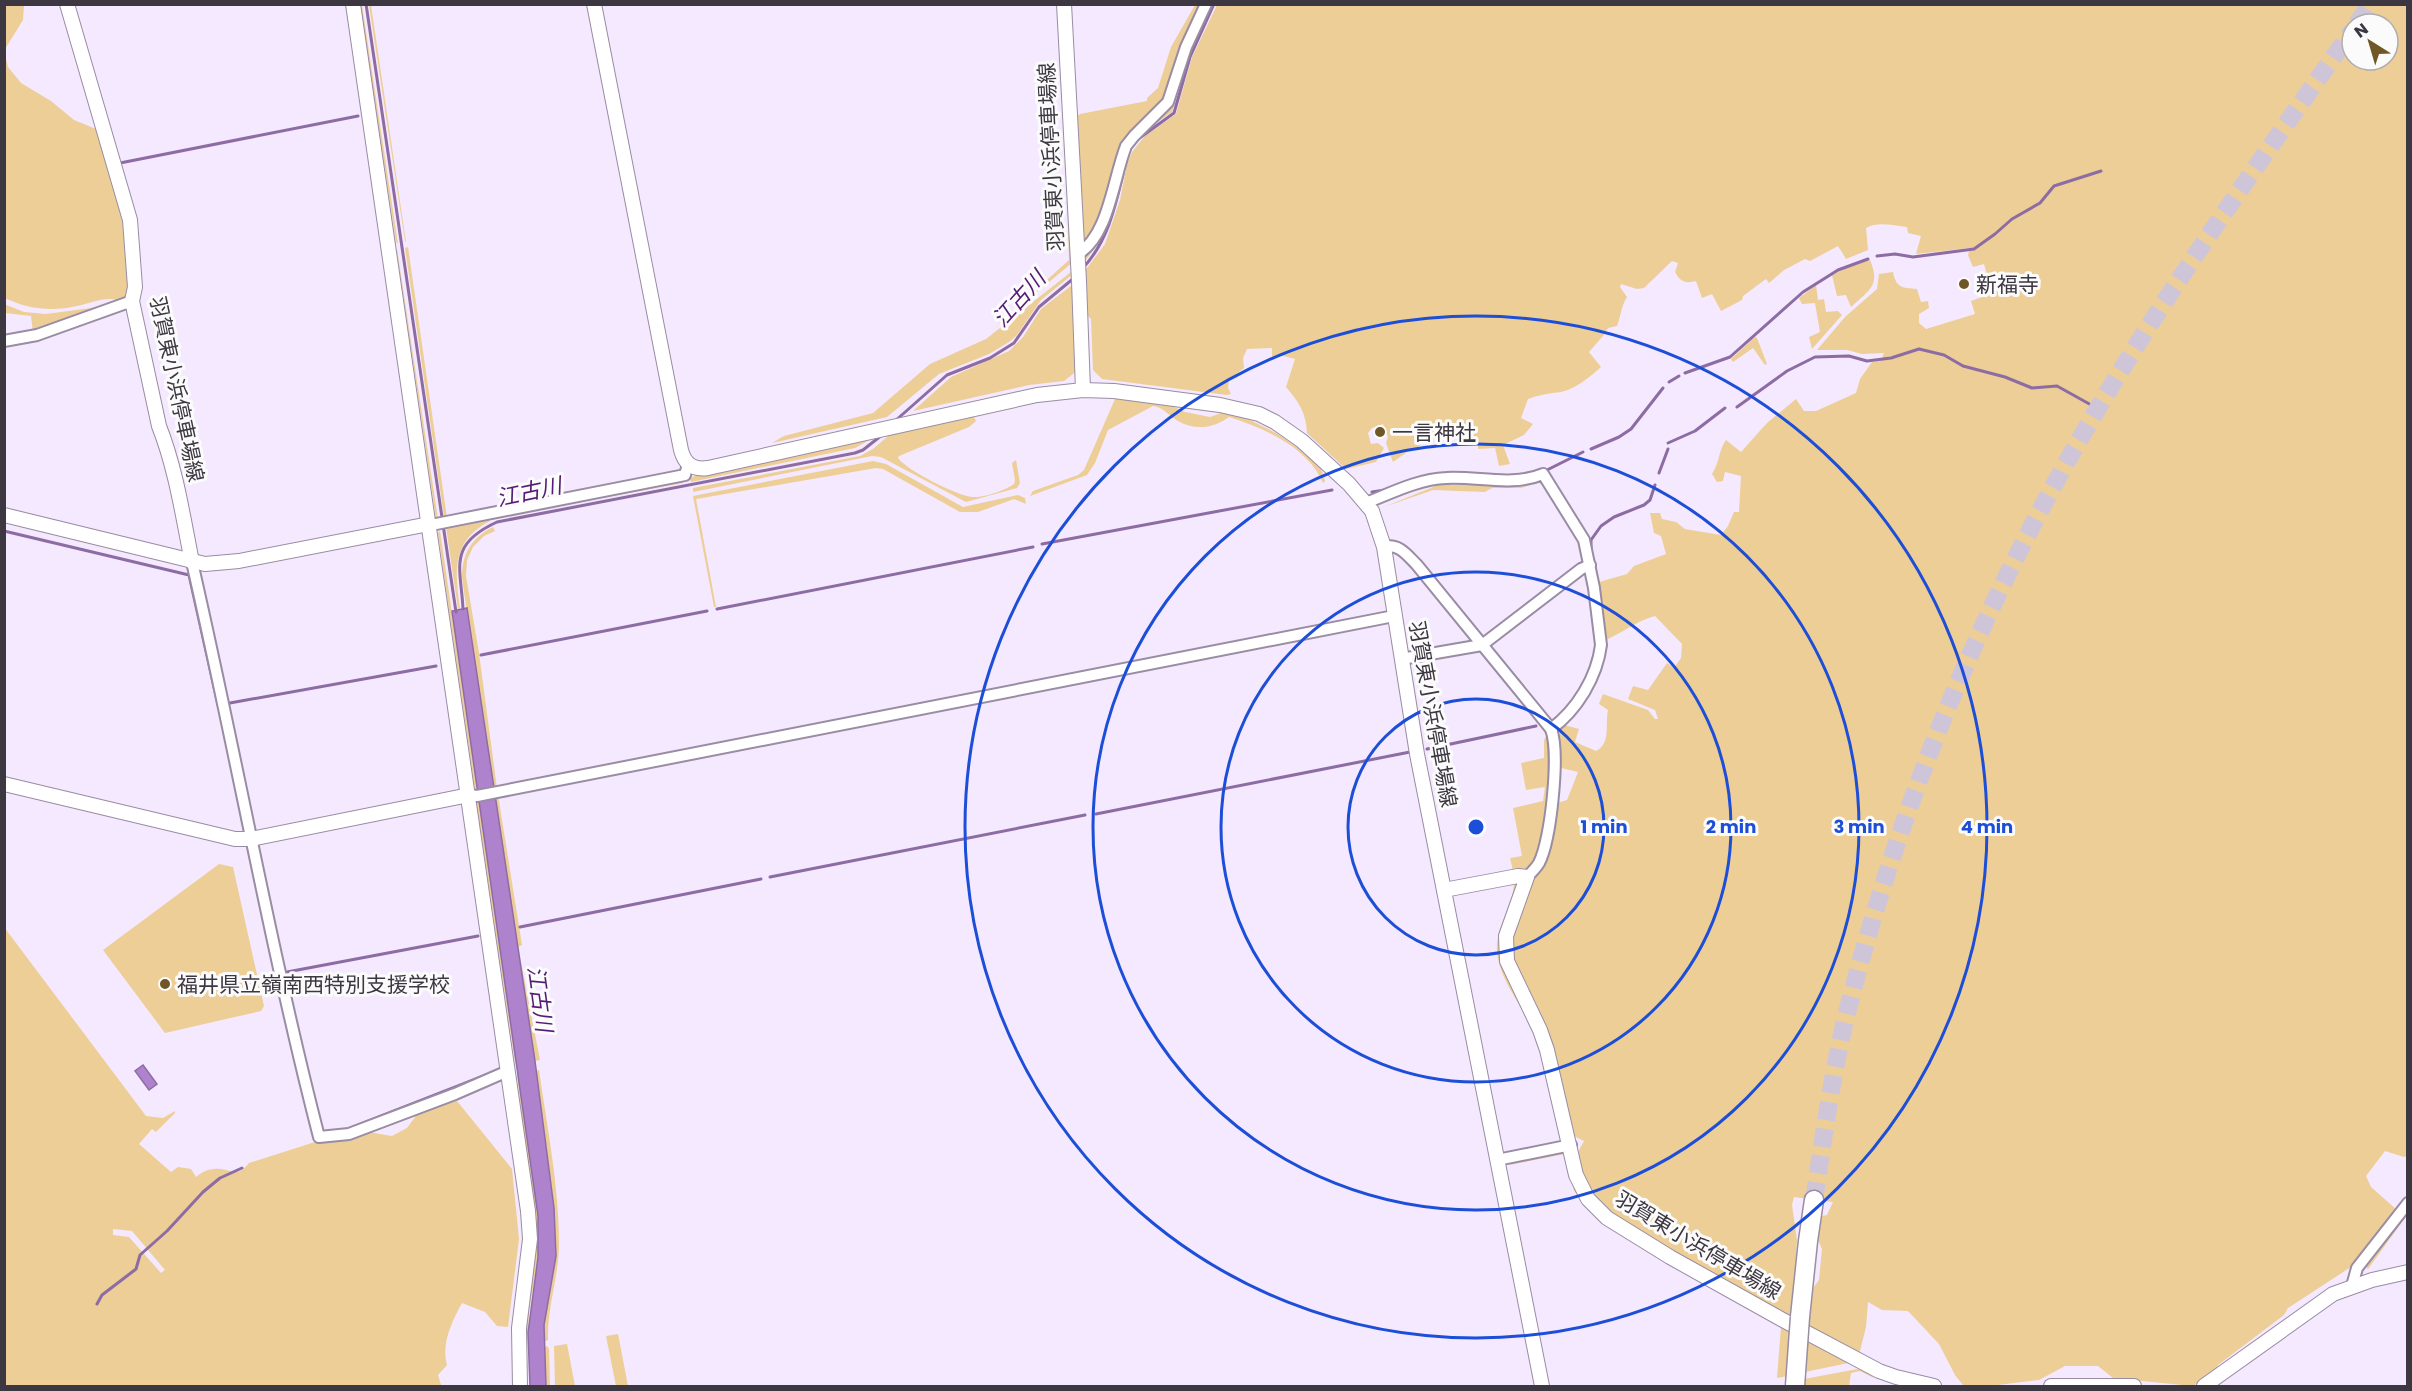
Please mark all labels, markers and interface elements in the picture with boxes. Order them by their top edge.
north arrow [2340,12,2400,72]
text: N [2350,18,2373,43]
street label: 羽賀東小浜停車場線 [1032,62,1070,252]
water label: 江古川 [985,263,1054,334]
place label: 新福寺 [1976,270,2039,299]
marker: 新福寺 [1957,277,1971,291]
street label: 羽賀東小浜停車場線 [143,294,211,484]
place label: 一言神社 [1392,418,1476,447]
marker: 一言神社 [1373,425,1387,439]
water label: 江古川 [493,470,566,514]
street label: 羽賀東小浜停車場線 [1402,618,1464,810]
text: 1 min [1580,814,1628,839]
text: 2 min [1706,814,1756,839]
text: 3 min [1833,814,1885,839]
text: 4 min [1961,814,2013,839]
centre of rings [1466,817,1486,837]
water label: 江古川 [520,964,560,1036]
place label: 福井県立嶺南西特別支援学校 [177,970,450,999]
marker: 福井県立嶺南西特別支援学校 [158,977,172,991]
street label: 羽賀東小浜停車場線 [1610,1184,1786,1306]

